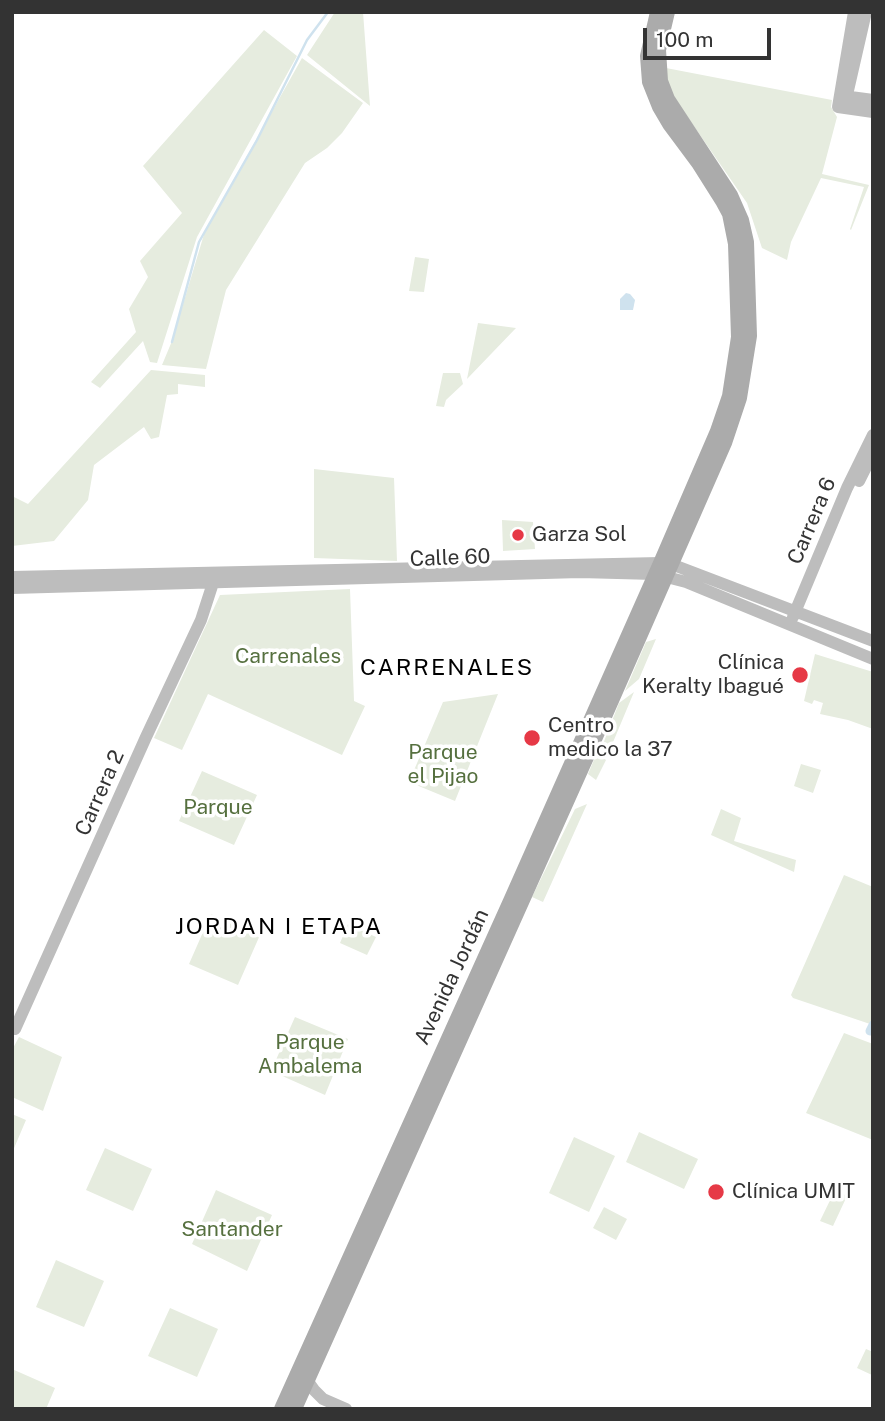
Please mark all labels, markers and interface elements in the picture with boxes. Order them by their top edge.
scale bar [647,14,775,58]
text: 100 m [656,27,713,52]
street label: Carrera 6 [782,474,842,568]
place label: Garza Sol [532,522,627,548]
marker: Garza Sol [510,527,526,543]
street label: Calle 60 [409,544,491,572]
park label: Carrenales [235,644,341,670]
place label: Clínica Keralty Ibagué [642,650,784,700]
district label: CARRENALES [361,654,533,682]
marker: Clínica Keralty Ibagué [790,665,810,685]
place label: Centro medico la 37 [548,713,673,763]
marker: Centro medico la 37 [522,728,542,748]
park label: Parque el Pijao [408,740,478,790]
street label: Carrera 2 [70,746,130,840]
park label: Parque [183,795,253,821]
street label: Avenida Jordán [410,905,494,1049]
district label: JORDAN I ETAPA [177,913,381,941]
park label: Parque Ambalema [258,1030,362,1080]
place label: Clínica UMIT [732,1179,855,1205]
marker: Clínica UMIT [706,1182,726,1202]
park label: Santander [181,1217,283,1243]

